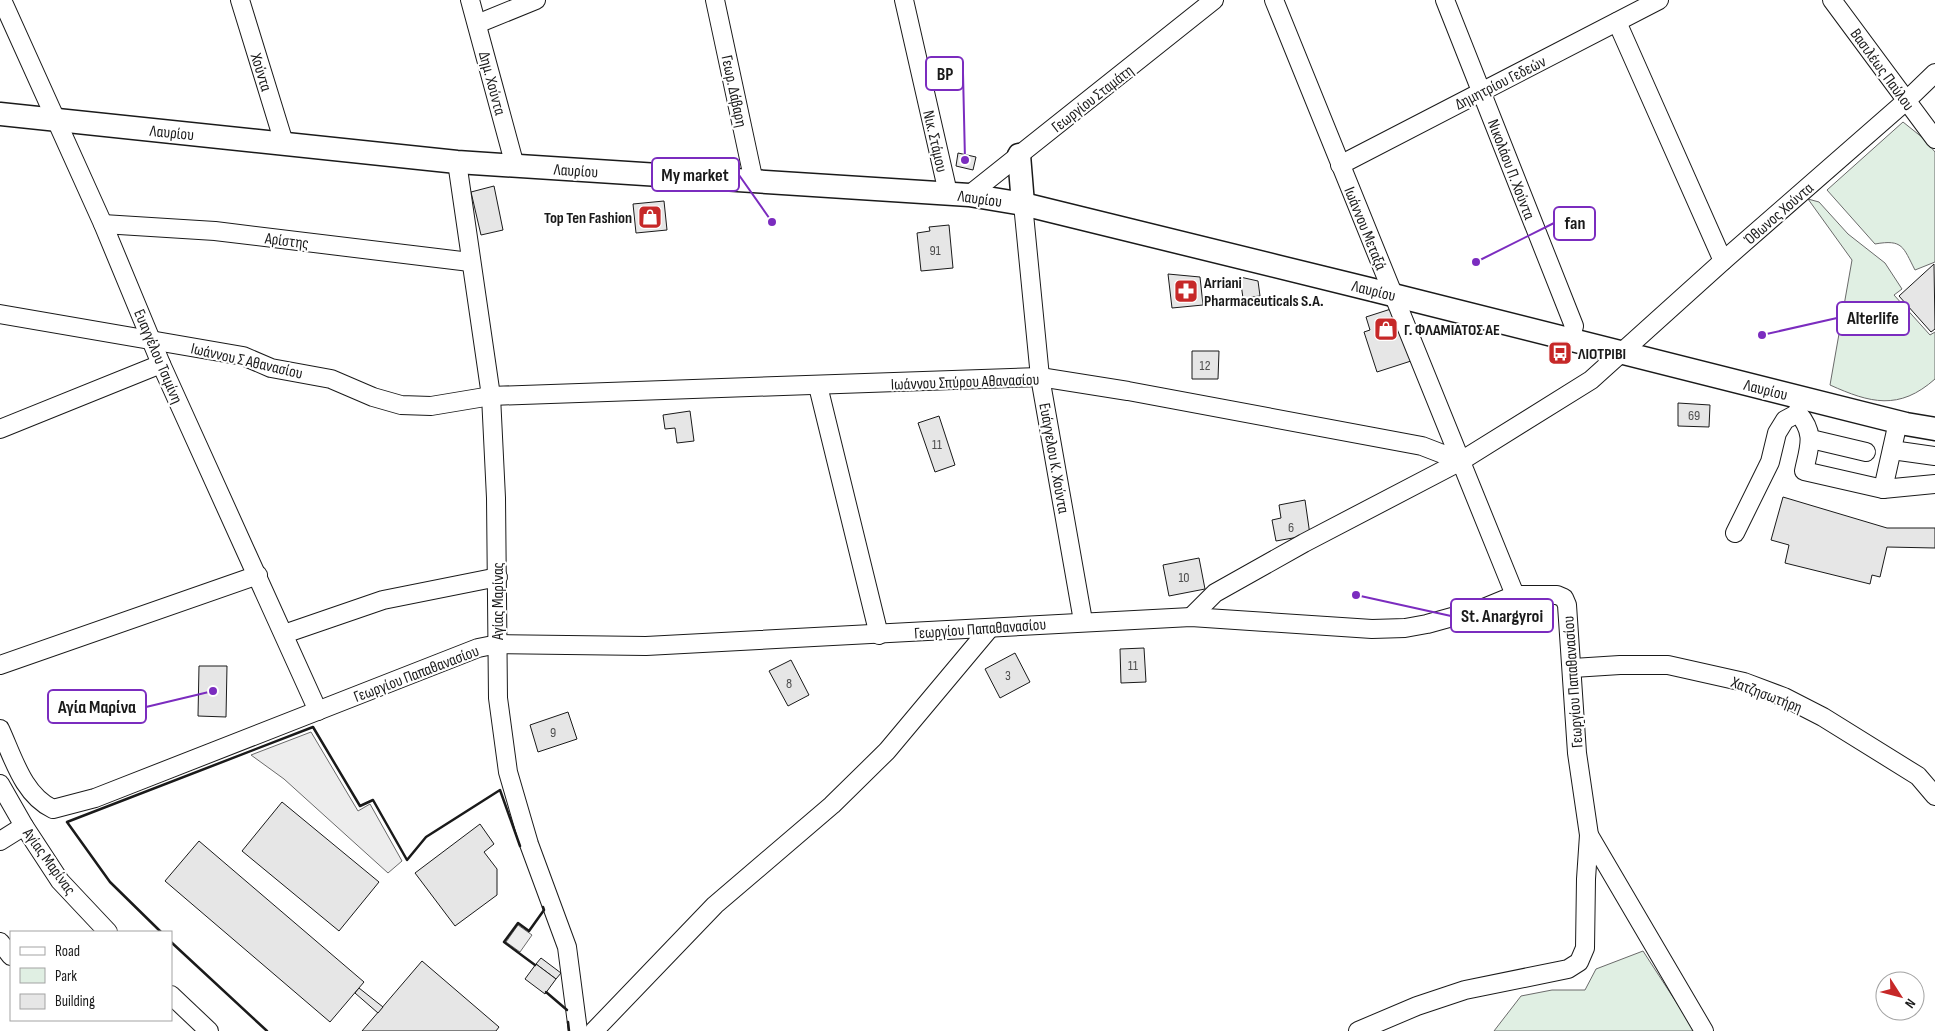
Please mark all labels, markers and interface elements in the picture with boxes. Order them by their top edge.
street label: Βασιλέως Παύλου [1846,25,1918,115]
street label: Χούντα [246,50,275,94]
street label: Δημ. Χούντα [474,50,509,118]
street label: Δημητρίου Γεδεών [1452,52,1549,114]
street label: Γεωρ. Δάβαρη [717,54,750,129]
callout: BP [926,57,963,90]
street label: Γεωργίου Σταμάτη [1048,61,1138,137]
text: BP [937,64,953,85]
street label: Νικ. Στάμου [918,109,951,174]
street label: Νικολάου Π. Χούντα [1483,117,1539,223]
street label: Λαυρίου [148,122,195,145]
callout: My market [652,158,739,191]
street label: Λαυρίου [552,160,599,183]
text: My market [661,165,729,186]
street label: Όθωνος Χούντα [1740,179,1818,250]
street label: Ιωάννου Μεταξά [1339,184,1390,273]
street label: Λαυρίου [956,187,1003,212]
shop icon: Top Ten Fashion [637,204,663,230]
callout: fan [1554,207,1595,240]
place label: Top Ten Fashion [544,209,632,228]
text: fan [1565,213,1585,234]
street label: Αρίστης [263,229,310,254]
house number: 91 [929,242,941,259]
place label: Arriani Pharmaceuticals S.A. [1203,274,1324,311]
street label: Λαυρίου [1349,277,1397,306]
pharmacy icon: Arriani Pharmaceuticals S.A. [1173,278,1199,304]
callout: Alterlife [1837,302,1909,335]
street label: Ευαγγέλου Τσιμίνη [129,306,186,407]
text: Alterlife [1846,308,1899,329]
shop icon: Γ. ΦΛΑΜΙΑΤΟΣ ΑΕ [1373,316,1399,342]
place label: Γ. ΦΛΑΜΙΑΤΟΣ ΑΕ [1404,321,1500,340]
street label: Ιωάννου Σ Αθανασίου [189,339,304,384]
bus stop icon: ΛΙΟΤΡΙΒΙ [1547,340,1573,366]
place label: ΛΙΟΤΡΙΒΙ [1577,345,1626,364]
house number: 12 [1200,357,1211,374]
street label: Ιωάννου Σπύρου Αθανασίου [891,370,1040,395]
street label: Λαυρίου [1741,376,1789,405]
street label: Ευάγγελου Κ. Χούντα [1034,401,1073,515]
house number: 69 [1688,407,1700,424]
house number: 11 [932,436,942,453]
house number: 6 [1288,519,1294,536]
street label: Αγίας Μαρίνας [489,562,508,641]
house number: 10 [1178,569,1190,586]
callout: St. Anargyroi [1451,599,1553,632]
text: St. Anargyroi [1461,606,1543,627]
street label: Γεωργίου Παπαθανασίου [913,615,1047,644]
street label: Γεωργίου Παπαθανασίου [1559,615,1588,749]
street label: Γεωργίου Παπαθανασίου [351,642,482,707]
house number: 11 [1128,657,1138,674]
house number: 3 [1005,667,1011,684]
street label: Χατζησωτήρη [1727,673,1805,718]
house number: 8 [786,675,792,692]
callout: Αγία Μαρίνα [48,690,146,723]
text: Αγία Μαρίνα [57,697,136,718]
house number: 9 [550,724,556,741]
street label: Αγίας Μαρίνας [18,824,79,899]
legend [10,931,172,1021]
text: Road [55,942,80,961]
text: Park [55,967,77,986]
north arrow [1875,971,1925,1021]
text: Building [55,992,95,1011]
text: N [1901,995,1919,1011]

